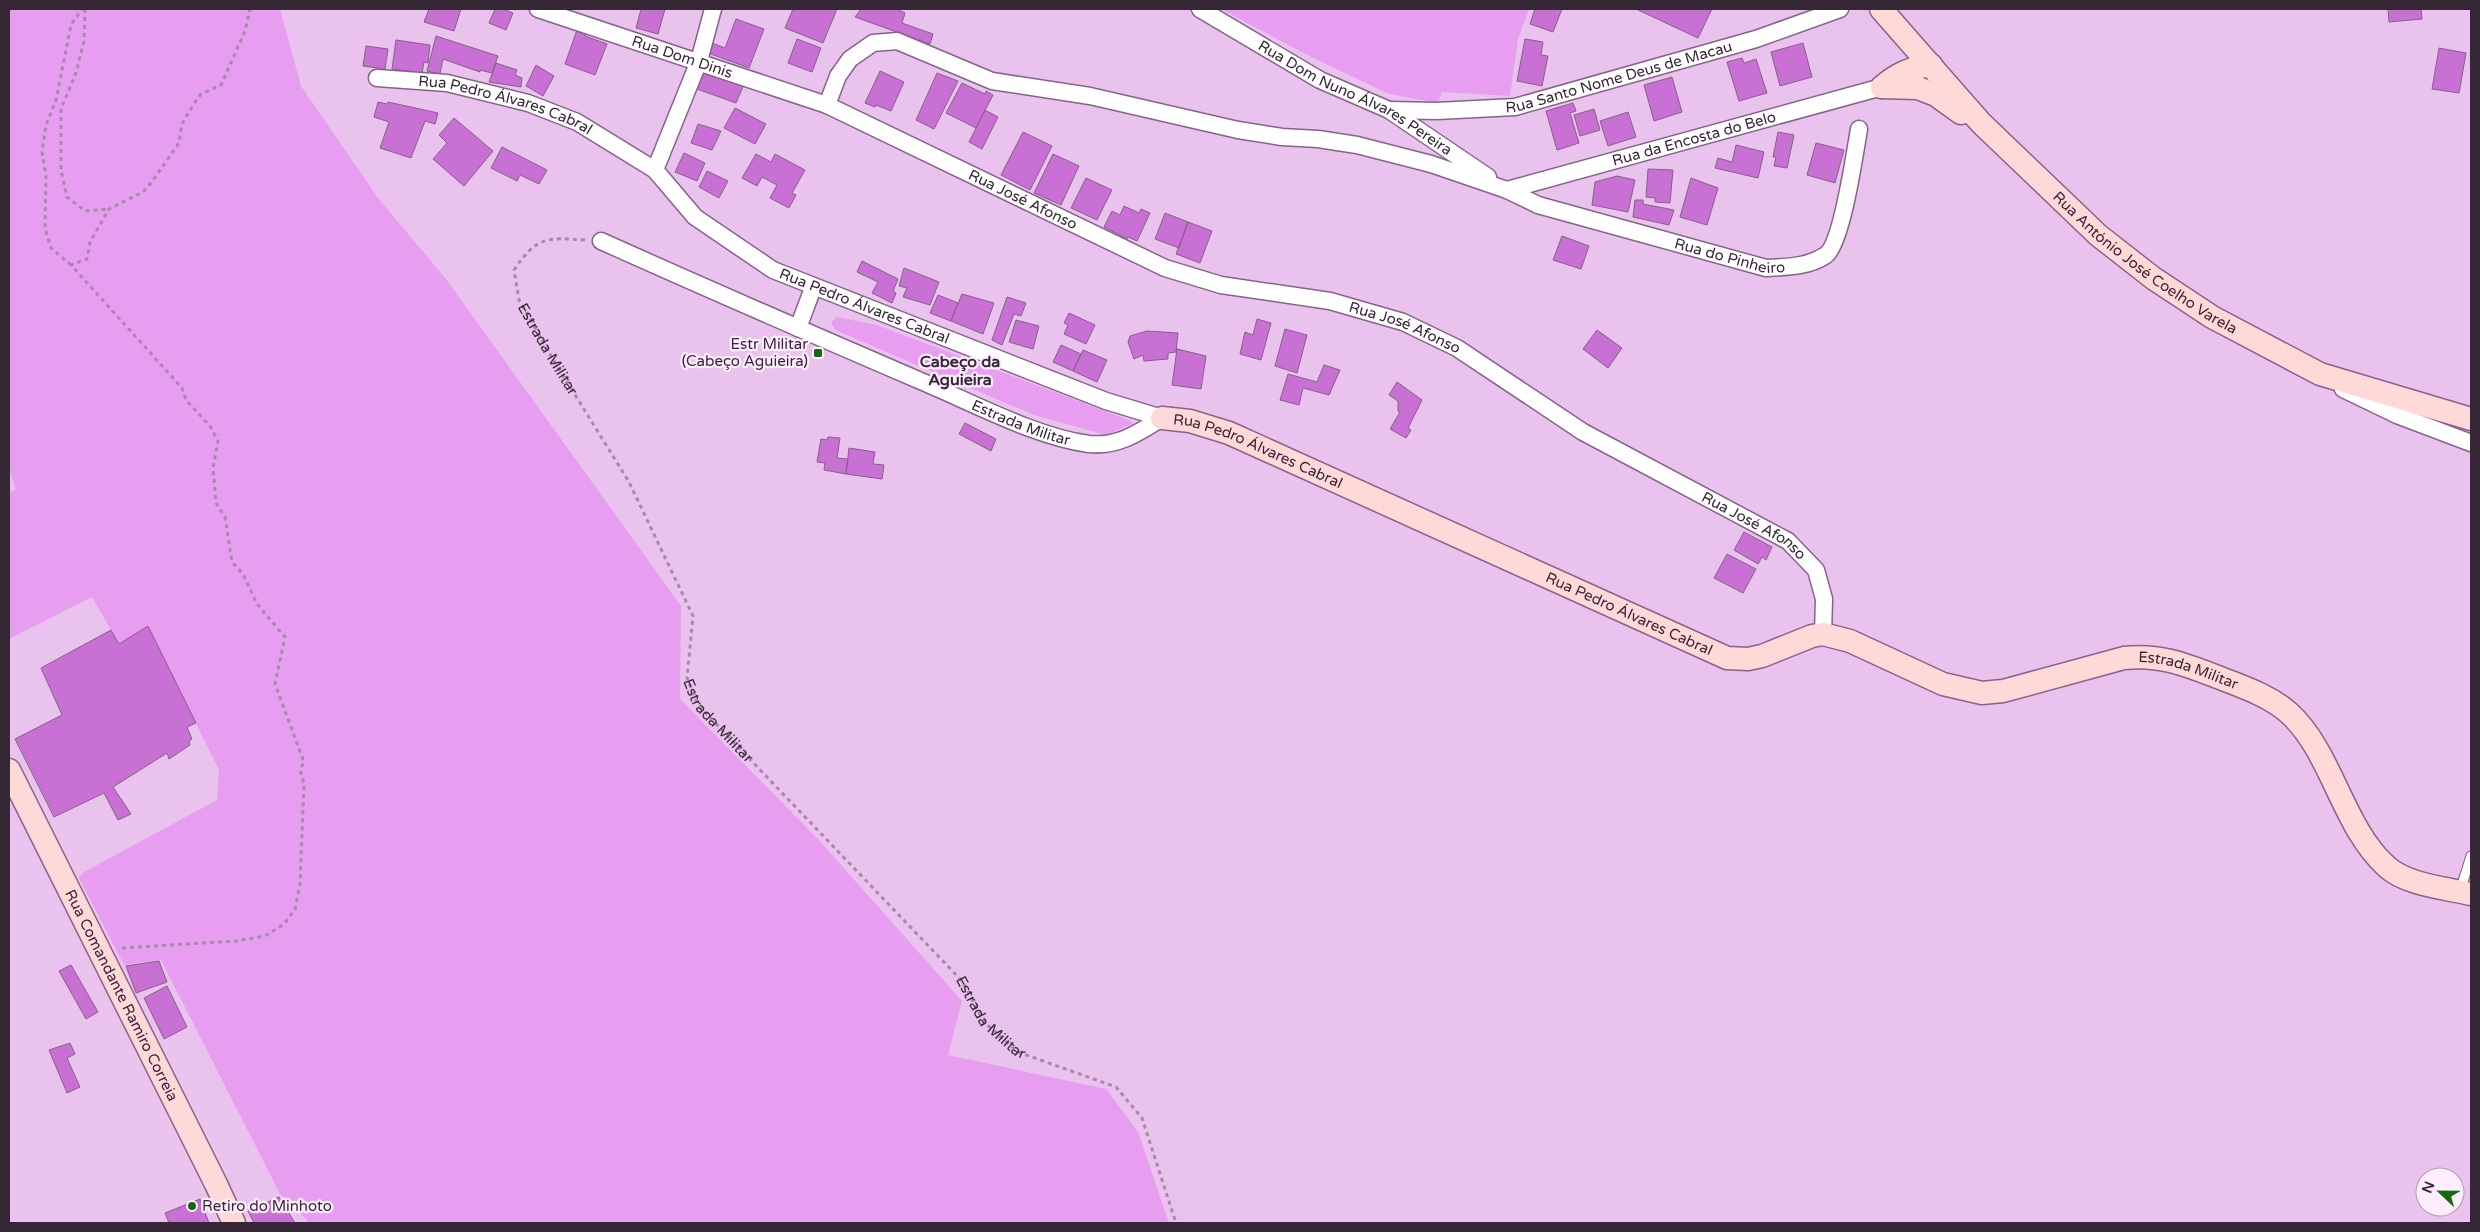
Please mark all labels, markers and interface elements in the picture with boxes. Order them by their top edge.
street label: Rua Dom Dinis [630,32,735,82]
street label: Rua Dom Nuno Álvares Pereira [1255,36,1456,159]
street label: Rua Santo Nome Deus de Macau [1505,37,1734,116]
street label: Rua Pedro Álvares Cabral [418,72,596,138]
street label: Rua da Encosta do Belo [1610,108,1778,170]
street label: Rua José Afonso [966,166,1080,233]
street label: Rua António José Coelho Varela [2049,188,2240,338]
street label: Rua do Pinheiro [1672,234,1786,277]
street label: Rua Pedro Álvares Cabral [777,264,952,347]
street label: Rua José Afonso [1347,298,1464,357]
street label: Estrada Militar [514,300,582,399]
place label: Estr Militar (Cabeço Aguieira) [682,335,808,370]
marker: Estr Militar (Cabeço Aguieira) [812,347,824,359]
district label: Cabeço da Aguieira [920,352,1000,390]
street label: Estrada Militar [969,396,1072,449]
street label: Rua Pedro Álvares Cabral [1172,410,1345,492]
street label: Rua José Afonso [1699,488,1810,563]
street label: Rua Pedro Álvares Cabral [1543,568,1715,659]
street label: Estrada Militar [2138,648,2241,693]
street label: Estrada Militar [679,676,757,767]
street label: Rua Comandante Ramiro Correia [61,887,182,1104]
street label: Estrada Militar [952,973,1028,1063]
north arrow [2415,1167,2465,1217]
text: N [2418,1179,2438,1196]
place label: Retiro do Minhoto [202,1197,332,1215]
marker: Retiro do Minhoto [186,1200,198,1212]

